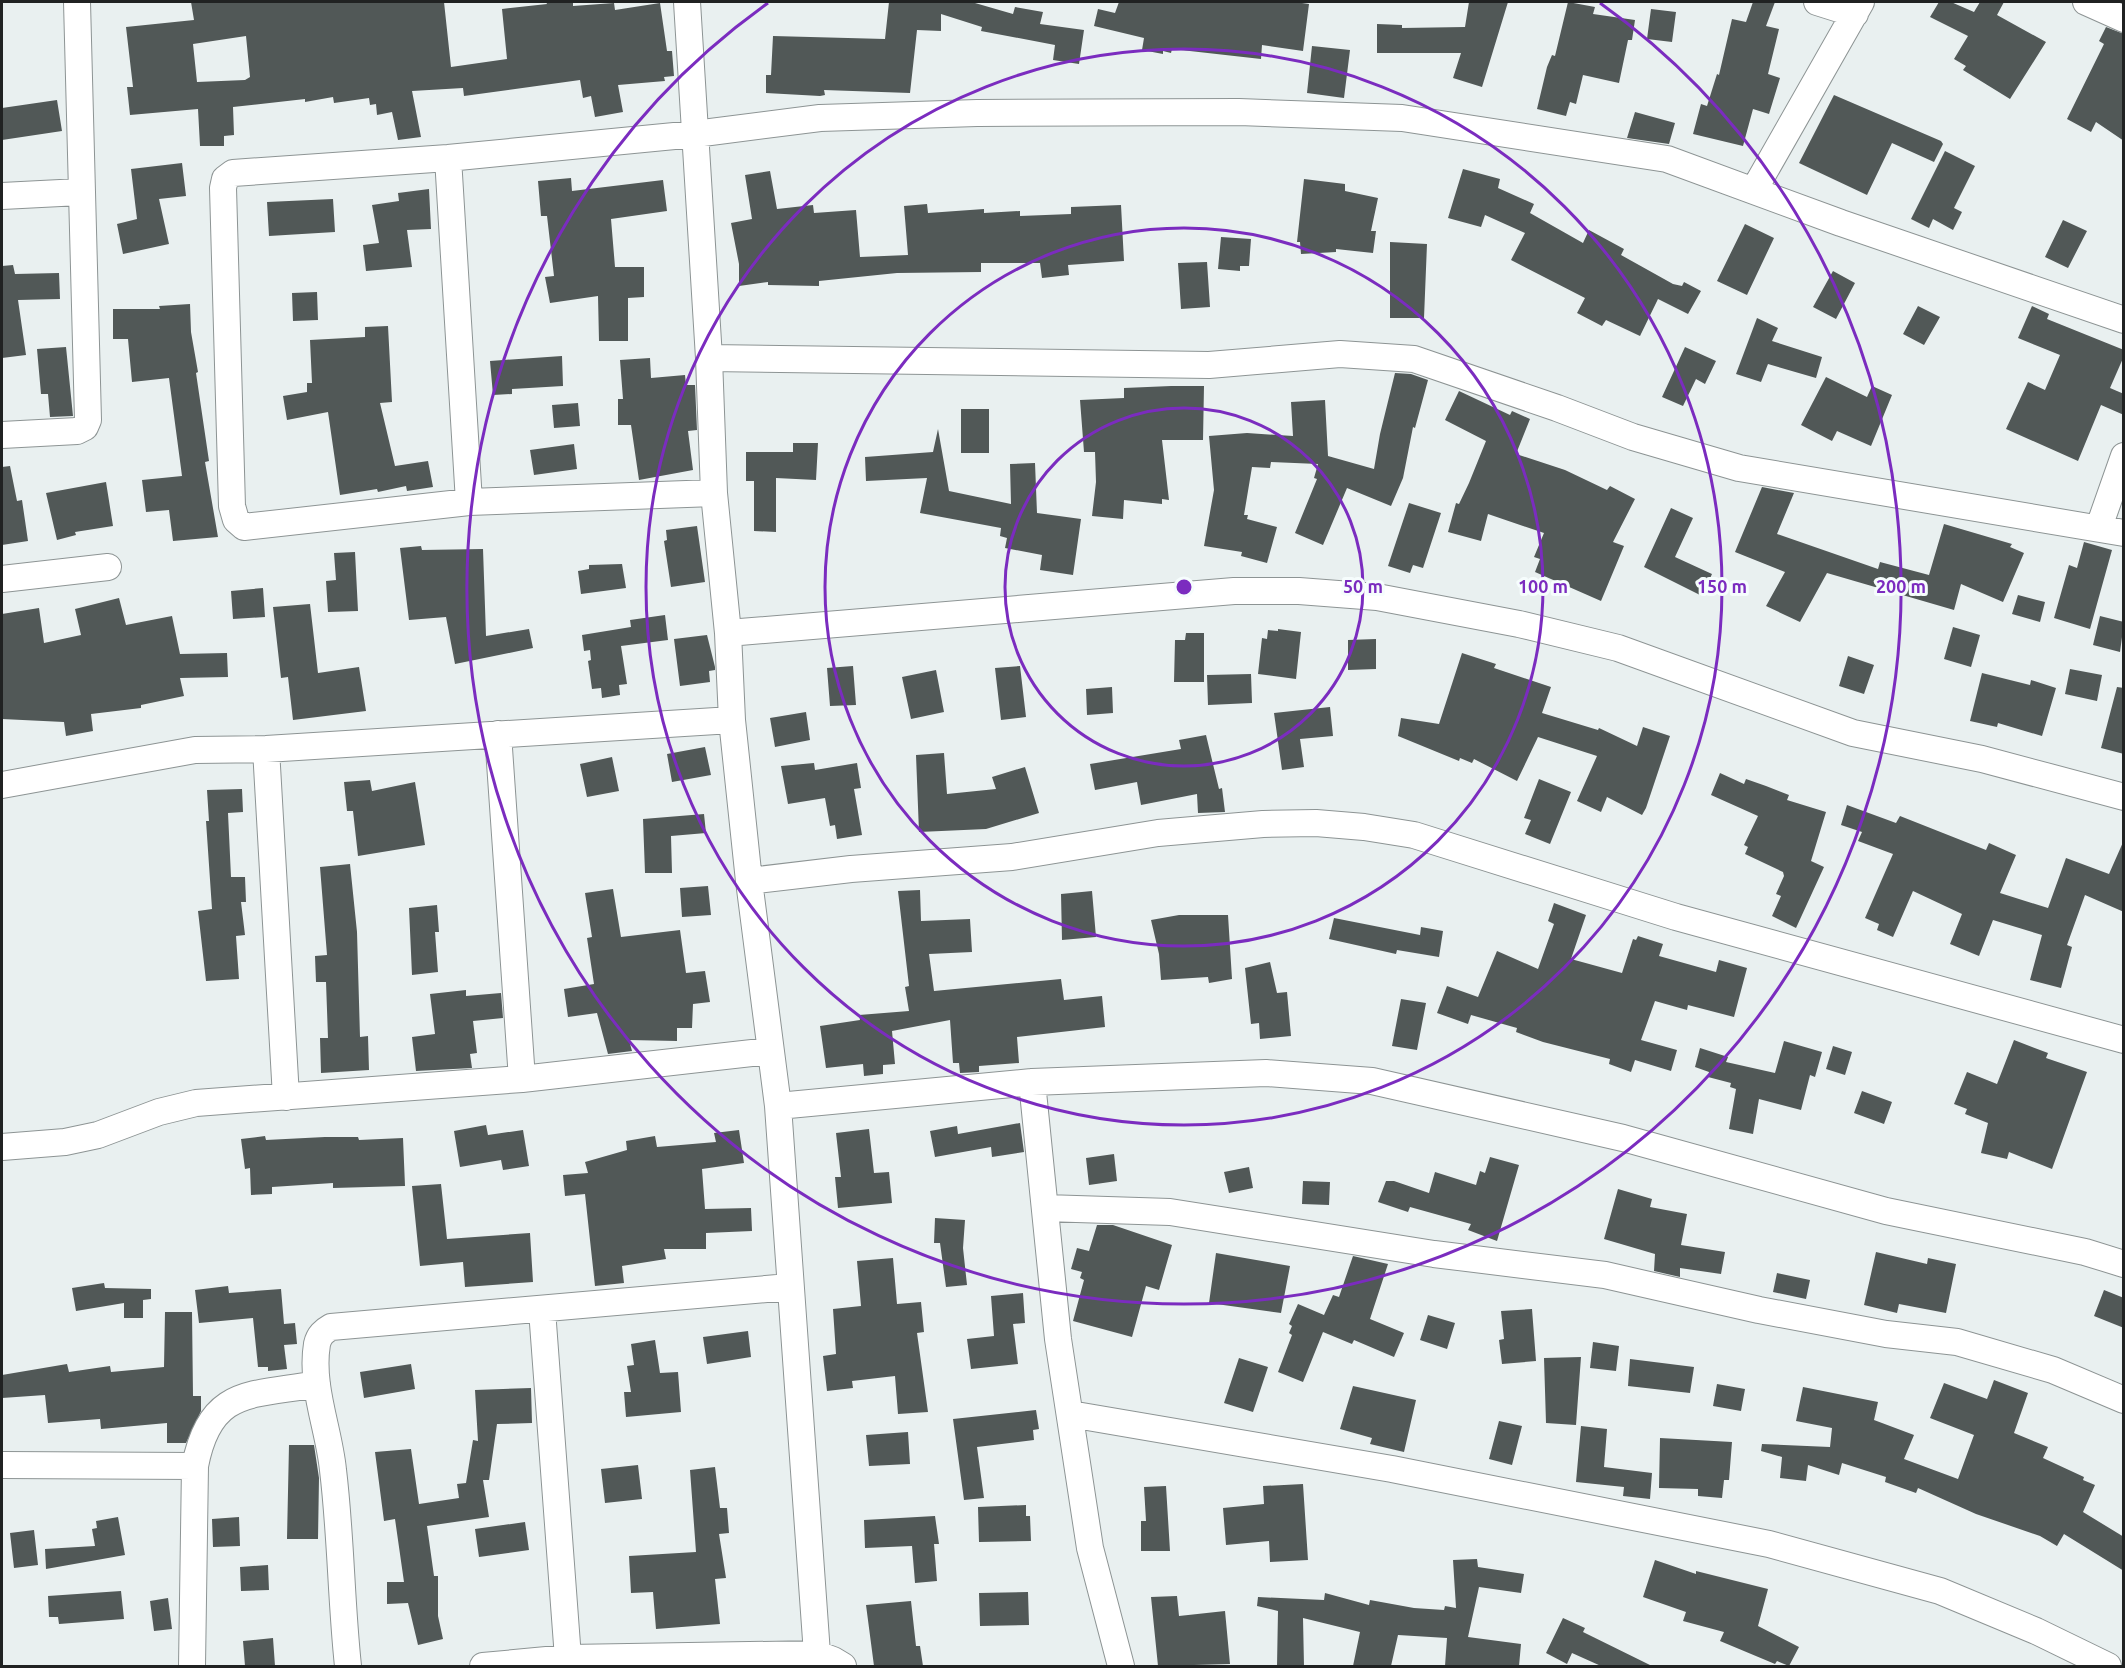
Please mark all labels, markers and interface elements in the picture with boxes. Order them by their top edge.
text: 50 m [1343,576,1383,596]
text: 100 m [1518,576,1568,596]
text: 150 m [1697,576,1747,596]
text: 200 m [1876,576,1926,596]
centre of rings [1174,577,1194,597]

